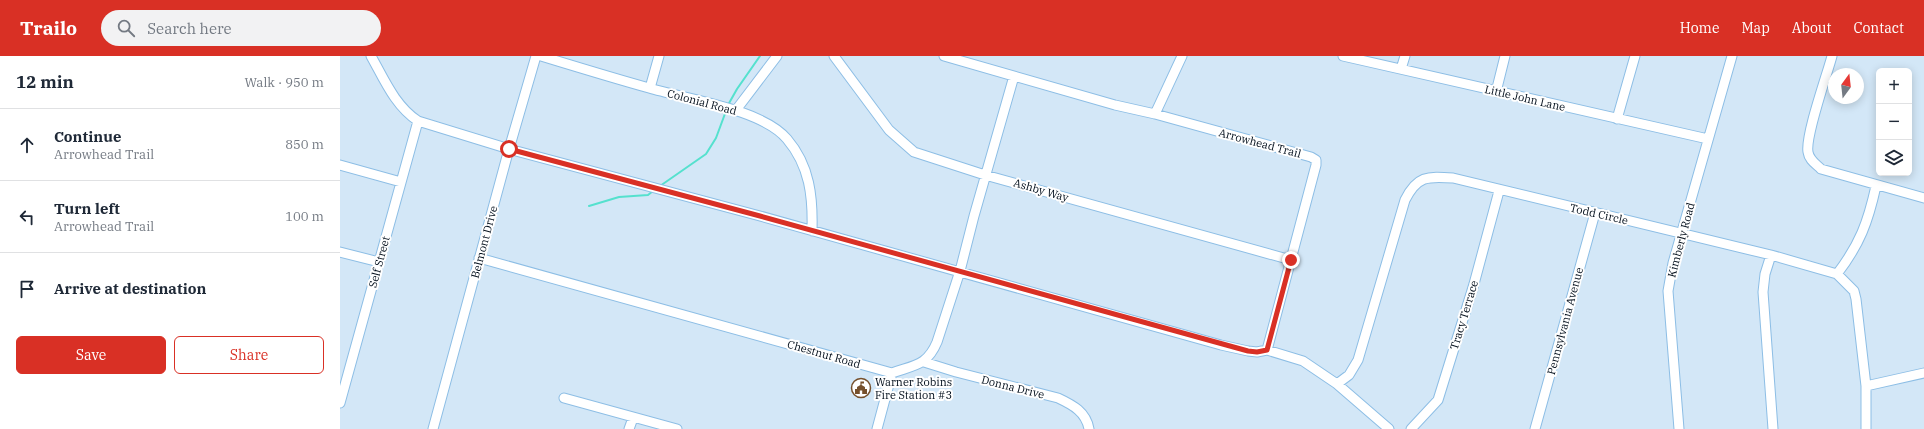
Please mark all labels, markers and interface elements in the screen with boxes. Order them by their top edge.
search box [101,10,381,46]
text: Trailo [20,16,77,40]
icon: search [115,17,137,39]
text: Search here [147,19,232,38]
text: Home [1680,19,1719,37]
text: Map [1741,19,1770,37]
text: About [1792,19,1831,37]
text: Contact [1853,19,1904,37]
north arrow [1828,68,1864,104]
map controls [1876,68,1912,176]
button: + [1876,68,1912,104]
text: 12 min [16,71,74,93]
text: Walk · 950 m [245,74,324,91]
street label: Little John Lane [1483,82,1567,114]
street label: Colonial Road [666,86,739,118]
button: − [1876,104,1912,140]
street label: Arrowhead Trail [1217,125,1303,161]
text: Continue [54,127,121,146]
icon: ahead [16,134,38,156]
text: 850 m [285,136,324,153]
route start [500,140,518,158]
button: layers [1876,140,1912,176]
text: Arrowhead Trail [54,146,154,163]
street label: Ashby Way [1012,175,1070,205]
text: Turn left [54,199,120,218]
street label: Todd Circle [1569,201,1630,228]
street label: Kimberly Road [1664,201,1698,279]
street label: Belmont Drive [468,204,500,280]
icon: left [16,206,38,228]
text: 100 m [285,208,324,225]
text: Arrowhead Trail [54,218,154,235]
street label: Self Street [365,235,393,289]
route end [1282,251,1300,269]
street label: Pennsylvania Avenue [1544,266,1586,376]
icon: arrive [16,278,38,300]
text: Arrive at destination [54,279,206,298]
street label: Tracy Terrace [1447,279,1481,351]
button: Save [16,336,166,374]
button: Share [174,336,324,374]
street label: Chestnut Road [786,337,863,371]
street label: Donna Drive [980,372,1046,402]
place label: Warner Robins Fire Station #3 [875,375,952,402]
public building icon: Warner Robins Fire Station #3 [850,377,872,399]

